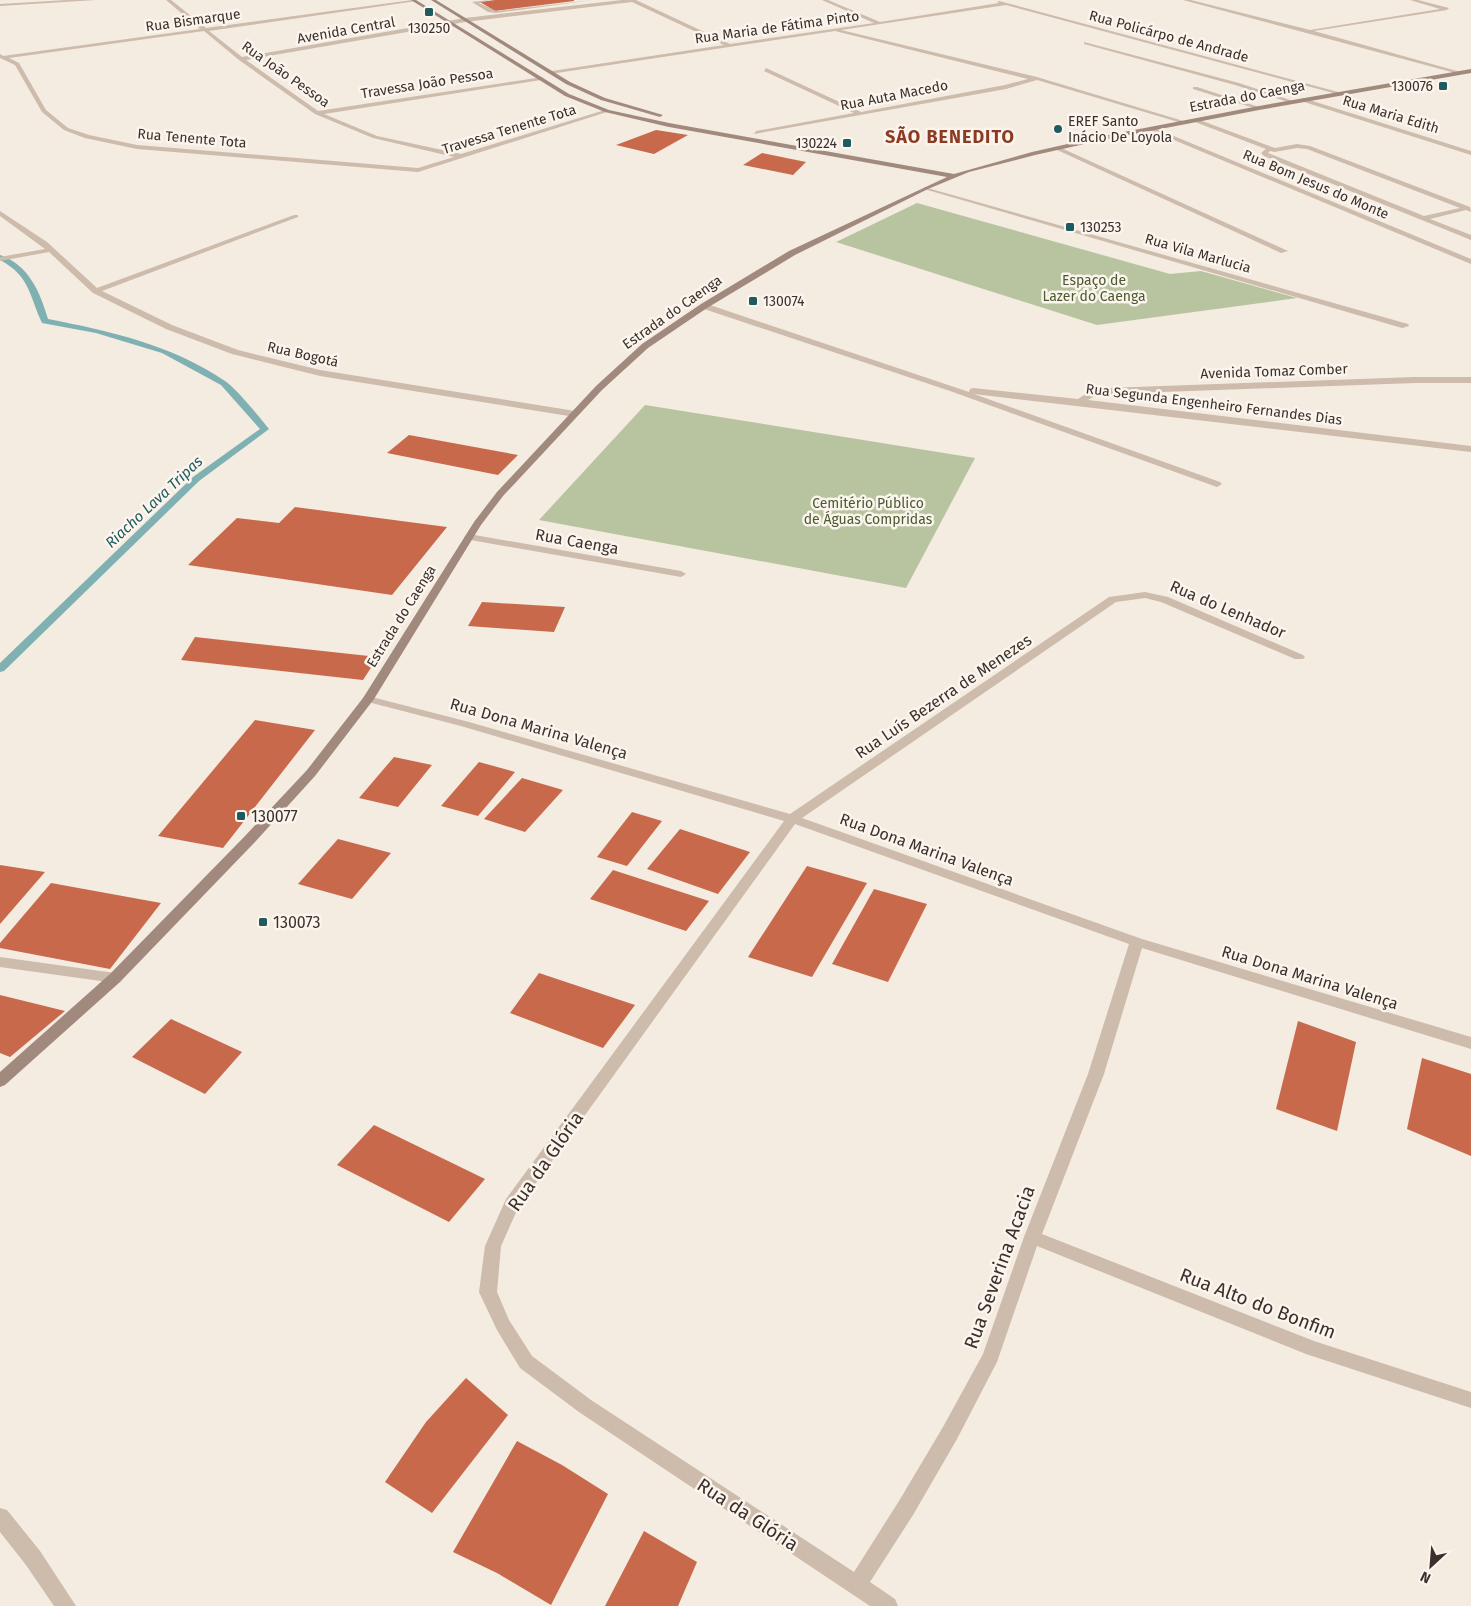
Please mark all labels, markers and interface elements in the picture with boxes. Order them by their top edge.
street label: Rua Bismarque [145,5,242,36]
marker: 130250 [423,6,435,18]
street label: Rua Policárpo de Andrade [1087,7,1251,66]
street label: Rua Maria de Fátima Pinto [694,8,861,47]
street label: Avenida Central [296,14,396,47]
place label: 130250 [408,20,450,37]
street label: Rua João Pessoa [238,38,333,111]
street label: Travessa João Pessoa [360,65,494,102]
street label: Rua Auta Macedo [839,77,949,114]
street label: Estrada do Caenga [1188,77,1306,116]
place label: 130076 [1391,78,1433,95]
marker: 130076 [1437,80,1449,92]
street label: Rua Maria Edith [1341,92,1441,137]
street label: Travessa Tenente Tota [440,101,578,158]
place label: EREF Santo Inácio De Loyola [1068,113,1172,146]
marker: EREF Santo Inácio De Loyola [1052,123,1064,135]
street label: Rua Tenente Tota [137,125,247,152]
district label: SÃO BENEDITO [885,126,1015,148]
place label: 130224 [795,135,838,152]
marker: 130224 [841,137,853,149]
street label: Rua Bom Jesus do Monte [1240,146,1391,223]
place label: 130253 [1080,219,1122,236]
marker: 130253 [1064,221,1076,233]
street label: Rua Vila Marlucia [1143,230,1253,277]
street label: Estrada do Caenga [619,272,725,353]
park label: Espaço de Lazer do Caenga [1042,272,1146,305]
place label: 130074 [763,293,805,310]
marker: 130074 [747,295,759,307]
street label: Rua Bogotá [266,338,340,371]
street label: Avenida Tomaz Comber [1200,360,1349,383]
street label: Rua Segunda Engenheiro Fernandes Dias [1085,380,1344,429]
water label: Riacho Lava Tripas [102,452,206,552]
park label: Cemitério Público de Águas Compridas [804,495,933,528]
street label: Rua Caenga [534,525,620,558]
street label: Estrada do Caenga [363,562,440,670]
street label: Rua do Lenhador [1167,577,1289,643]
street label: Rua Luís Bezerra de Menezes [851,630,1035,763]
street label: Rua Dona Marina Valença [448,694,630,764]
place label: 130077 [251,807,298,826]
street label: Rua Dona Marina Valença [837,809,1016,891]
marker: 130077 [235,810,247,822]
place label: 130073 [273,913,320,932]
marker: 130073 [257,916,269,928]
street label: Rua Dona Marina Valença [1219,942,1400,1014]
street label: Rua da Glória [503,1107,588,1215]
street label: Rua Severina Acacia [959,1182,1040,1352]
street label: Rua Alto do Bonfim [1176,1263,1339,1344]
street label: Rua da Glória [693,1473,803,1556]
north arrow [1406,1541,1456,1591]
text: N [1418,1568,1433,1587]

